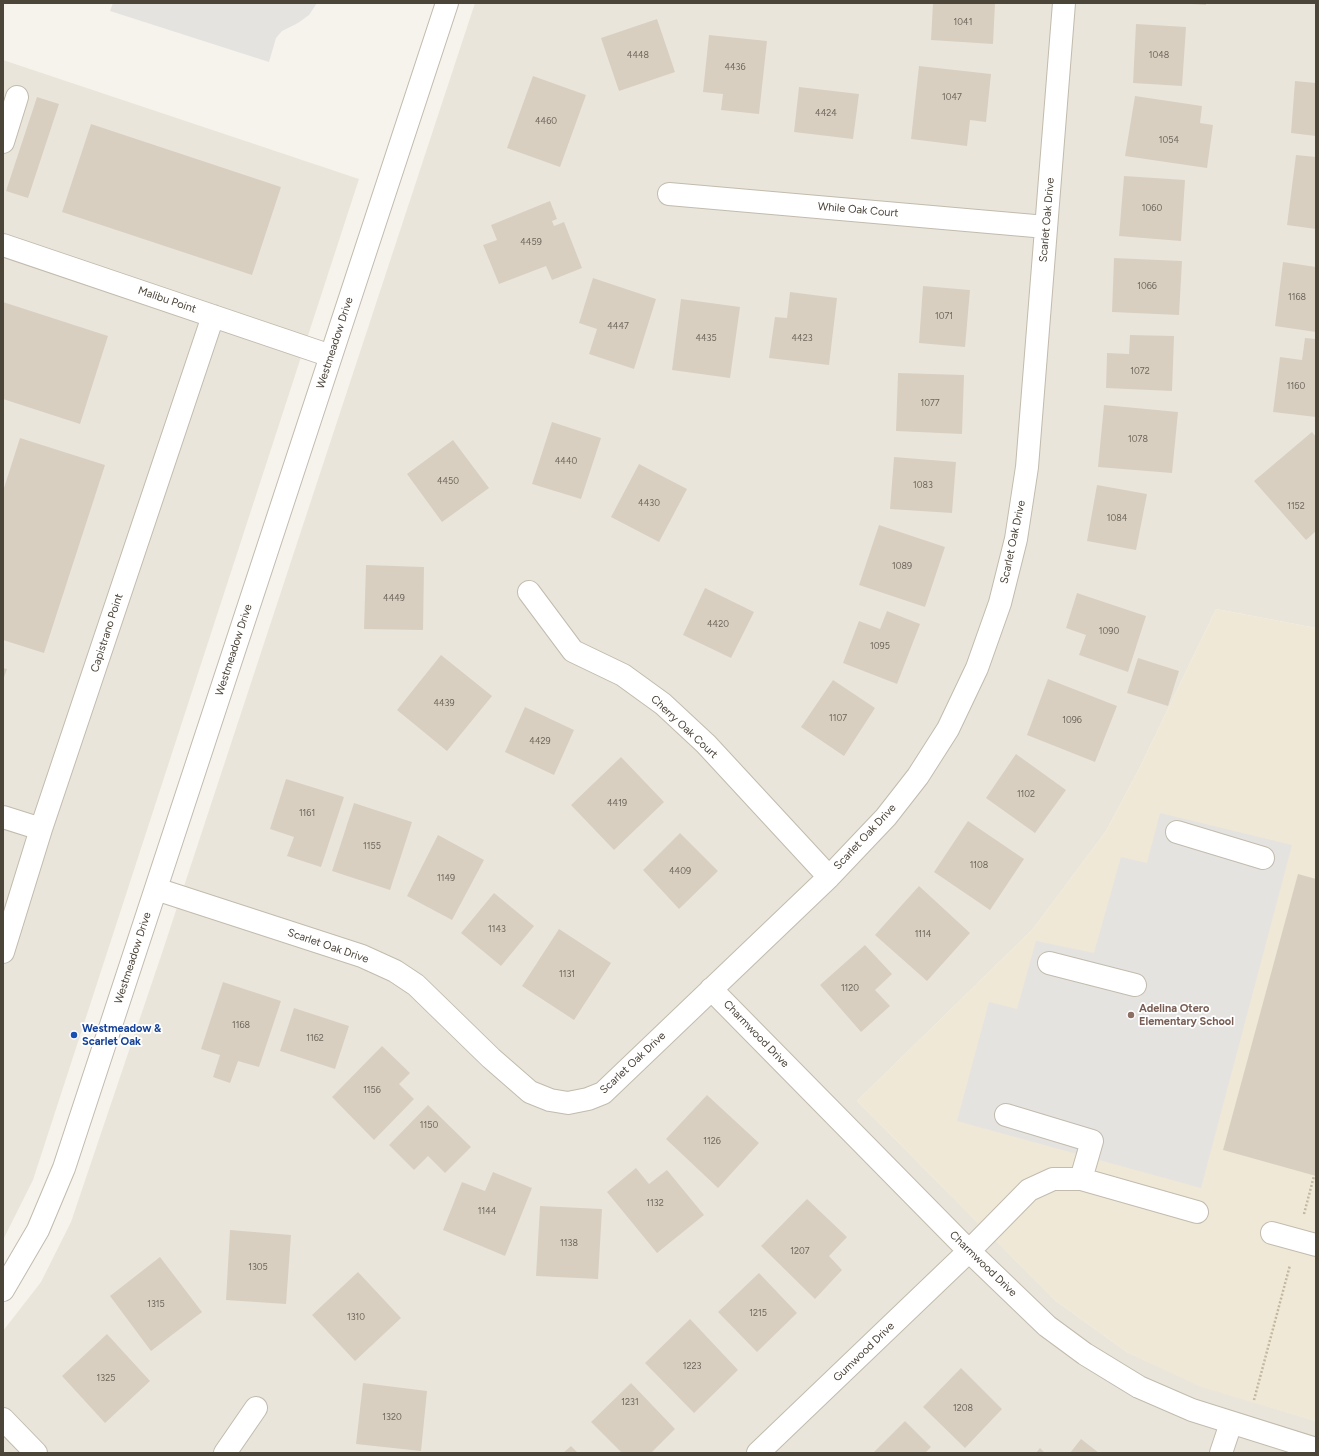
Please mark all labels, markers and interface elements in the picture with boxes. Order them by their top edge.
house number: 1041 [954,17,972,27]
house number: 4448 [627,50,649,60]
house number: 1048 [1149,50,1169,60]
house number: 4436 [724,62,746,72]
house number: 1047 [942,92,962,102]
house number: 4424 [815,108,837,118]
house number: 4460 [535,116,557,126]
house number: 1054 [1159,135,1179,145]
street label: Scarlet Oak Drive [1037,177,1057,263]
street label: While Oak Court [817,200,899,220]
house number: 1060 [1142,203,1162,213]
house number: 4459 [520,237,542,247]
house number: 1066 [1137,281,1157,291]
street label: Malibu Point [136,284,198,316]
house number: 1168 [1288,292,1306,302]
street label: Westmeadow Drive [314,295,356,391]
house number: 1071 [935,311,953,321]
house number: 4447 [607,321,629,331]
house number: 4435 [695,333,717,343]
house number: 4423 [791,333,813,343]
house number: 1072 [1130,366,1150,376]
house number: 1160 [1287,381,1305,391]
house number: 1077 [920,398,940,408]
house number: 1078 [1128,434,1148,444]
house number: 4440 [555,456,577,466]
house number: 4450 [437,476,459,486]
house number: 1083 [913,480,933,490]
house number: 4430 [638,498,660,508]
street label: Scarlet Oak Drive [998,499,1028,585]
house number: 1152 [1287,501,1305,511]
house number: 1084 [1107,513,1127,523]
house number: 1089 [892,561,912,571]
street label: Capistrano Point [88,592,126,674]
house number: 4449 [383,593,405,603]
street label: Westmeadow Drive [213,602,255,698]
house number: 4420 [707,619,729,629]
house number: 1090 [1099,626,1119,636]
house number: 1095 [870,641,890,651]
street label: Cherry Oak Court [648,693,720,761]
house number: 4439 [433,698,455,708]
house number: 1107 [829,713,847,723]
house number: 1096 [1062,715,1082,725]
house number: 4429 [529,736,551,746]
house number: 1102 [1017,789,1035,799]
house number: 4419 [607,798,627,808]
street label: Scarlet Oak Drive [831,801,899,873]
house number: 1161 [299,808,315,818]
house number: 1155 [363,841,381,851]
house number: 1108 [970,860,988,870]
house number: 4409 [669,866,691,876]
house number: 1149 [437,873,455,883]
street label: Westmeadow Drive [112,910,154,1006]
house number: 1143 [488,924,506,934]
street label: Scarlet Oak Drive [286,926,370,966]
house number: 1114 [915,929,931,939]
house number: 1131 [559,969,575,979]
house number: 1120 [841,983,859,993]
street label: Charmwood Drive [721,998,791,1070]
place label: Adelina Otero Elementary School [1139,1002,1234,1028]
marker: Adelina Otero Elementary School [1126,1010,1136,1020]
house number: 1168 [232,1020,250,1030]
place label: Westmeadow & Scarlet Oak [82,1022,161,1048]
street label: Scarlet Oak Drive [597,1029,669,1097]
marker: Westmeadow & Scarlet Oak [69,1030,79,1040]
house number: 1162 [306,1033,324,1043]
house number: 1156 [363,1085,381,1095]
house number: 1150 [420,1120,438,1130]
house number: 1126 [703,1136,721,1146]
house number: 1132 [646,1198,664,1208]
house number: 1144 [478,1206,496,1216]
street label: Charmwood Drive [947,1229,1019,1299]
house number: 1138 [560,1238,578,1248]
house number: 1207 [790,1246,810,1256]
house number: 1305 [248,1262,268,1272]
house number: 1315 [147,1299,165,1309]
house number: 1215 [749,1308,767,1318]
house number: 1310 [347,1312,365,1322]
street label: Gumwood Drive [831,1320,897,1384]
house number: 1223 [683,1361,701,1371]
house number: 1325 [97,1373,115,1383]
house number: 1231 [621,1397,639,1407]
house number: 1208 [953,1403,973,1413]
house number: 1320 [382,1412,402,1422]

